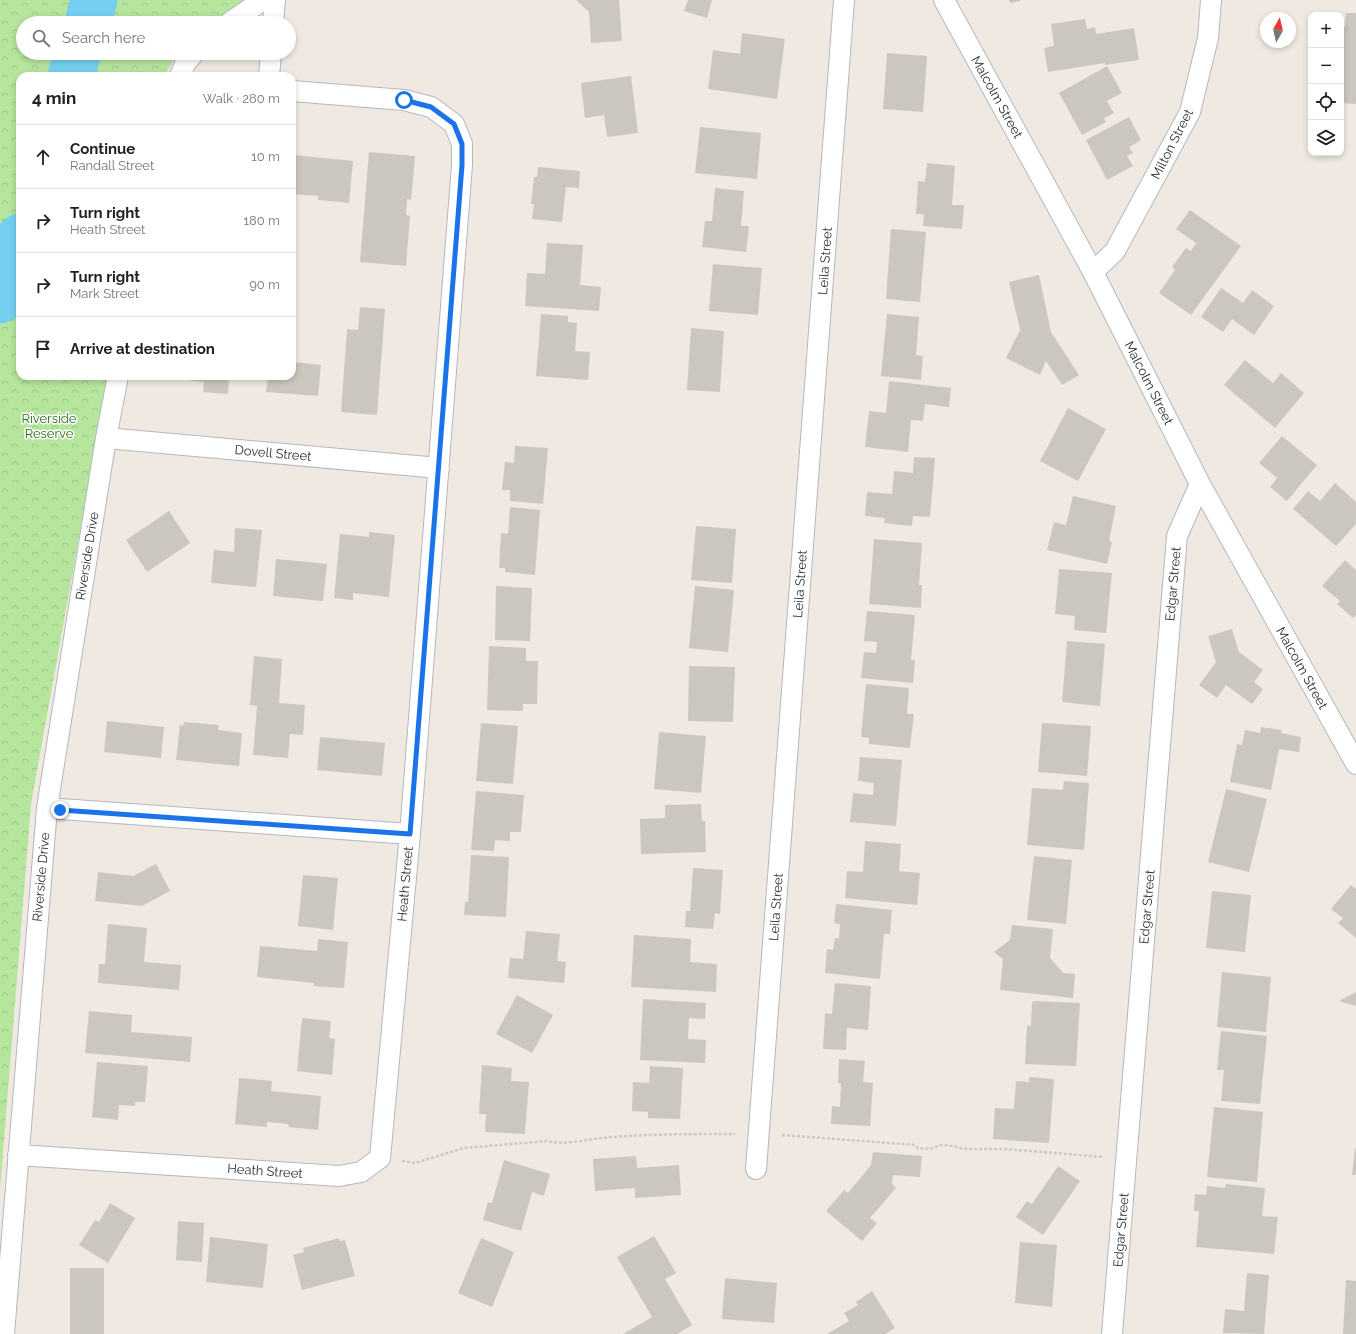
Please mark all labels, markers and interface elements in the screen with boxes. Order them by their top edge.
north arrow [1260,12,1296,48]
map controls [1308,12,1344,156]
button: + [1308,12,1344,48]
search box [16,16,296,60]
icon: search [30,27,52,49]
text: Search here [62,29,145,47]
button: − [1308,48,1344,84]
street label: Malcolm Street [968,53,1026,141]
button: locate [1308,84,1344,120]
text: 4 min [32,88,76,108]
text: Walk · 280 m [203,91,280,106]
route start [395,91,413,109]
street label: Milton Street [1148,106,1196,182]
button: layers [1308,120,1344,156]
text: Continue [70,140,135,158]
icon: ahead [32,146,54,168]
text: 10 m [251,149,280,164]
text: Randall Street [70,158,154,173]
text: Turn right [70,204,140,222]
icon: right [32,210,54,232]
text: 180 m [244,213,280,228]
text: Heath Street [70,222,145,237]
street label: Leila Street [815,226,835,295]
text: Turn right [70,268,140,286]
icon: right [32,274,54,296]
text: 90 m [249,277,280,292]
text: Mark Street [70,286,139,301]
icon: arrive [32,338,54,360]
street label: Malcolm Street [1122,339,1177,428]
text: Arrive at destination [70,340,215,358]
park label: Riverside Reserve [22,411,77,441]
street label: Dovell Street [234,442,313,464]
street label: Riverside Drive [73,510,101,601]
street label: Edgar Street [1162,546,1184,622]
street label: Leila Street [790,549,810,618]
street label: Malcolm Street [1273,624,1331,712]
route end [51,801,69,819]
street label: Riverside Drive [30,831,52,922]
street label: Heath Street [394,845,416,922]
street label: Edgar Street [1136,869,1158,945]
street label: Leila Street [766,872,786,941]
street label: Heath Street [227,1161,304,1181]
street label: Edgar Street [1110,1192,1132,1268]

